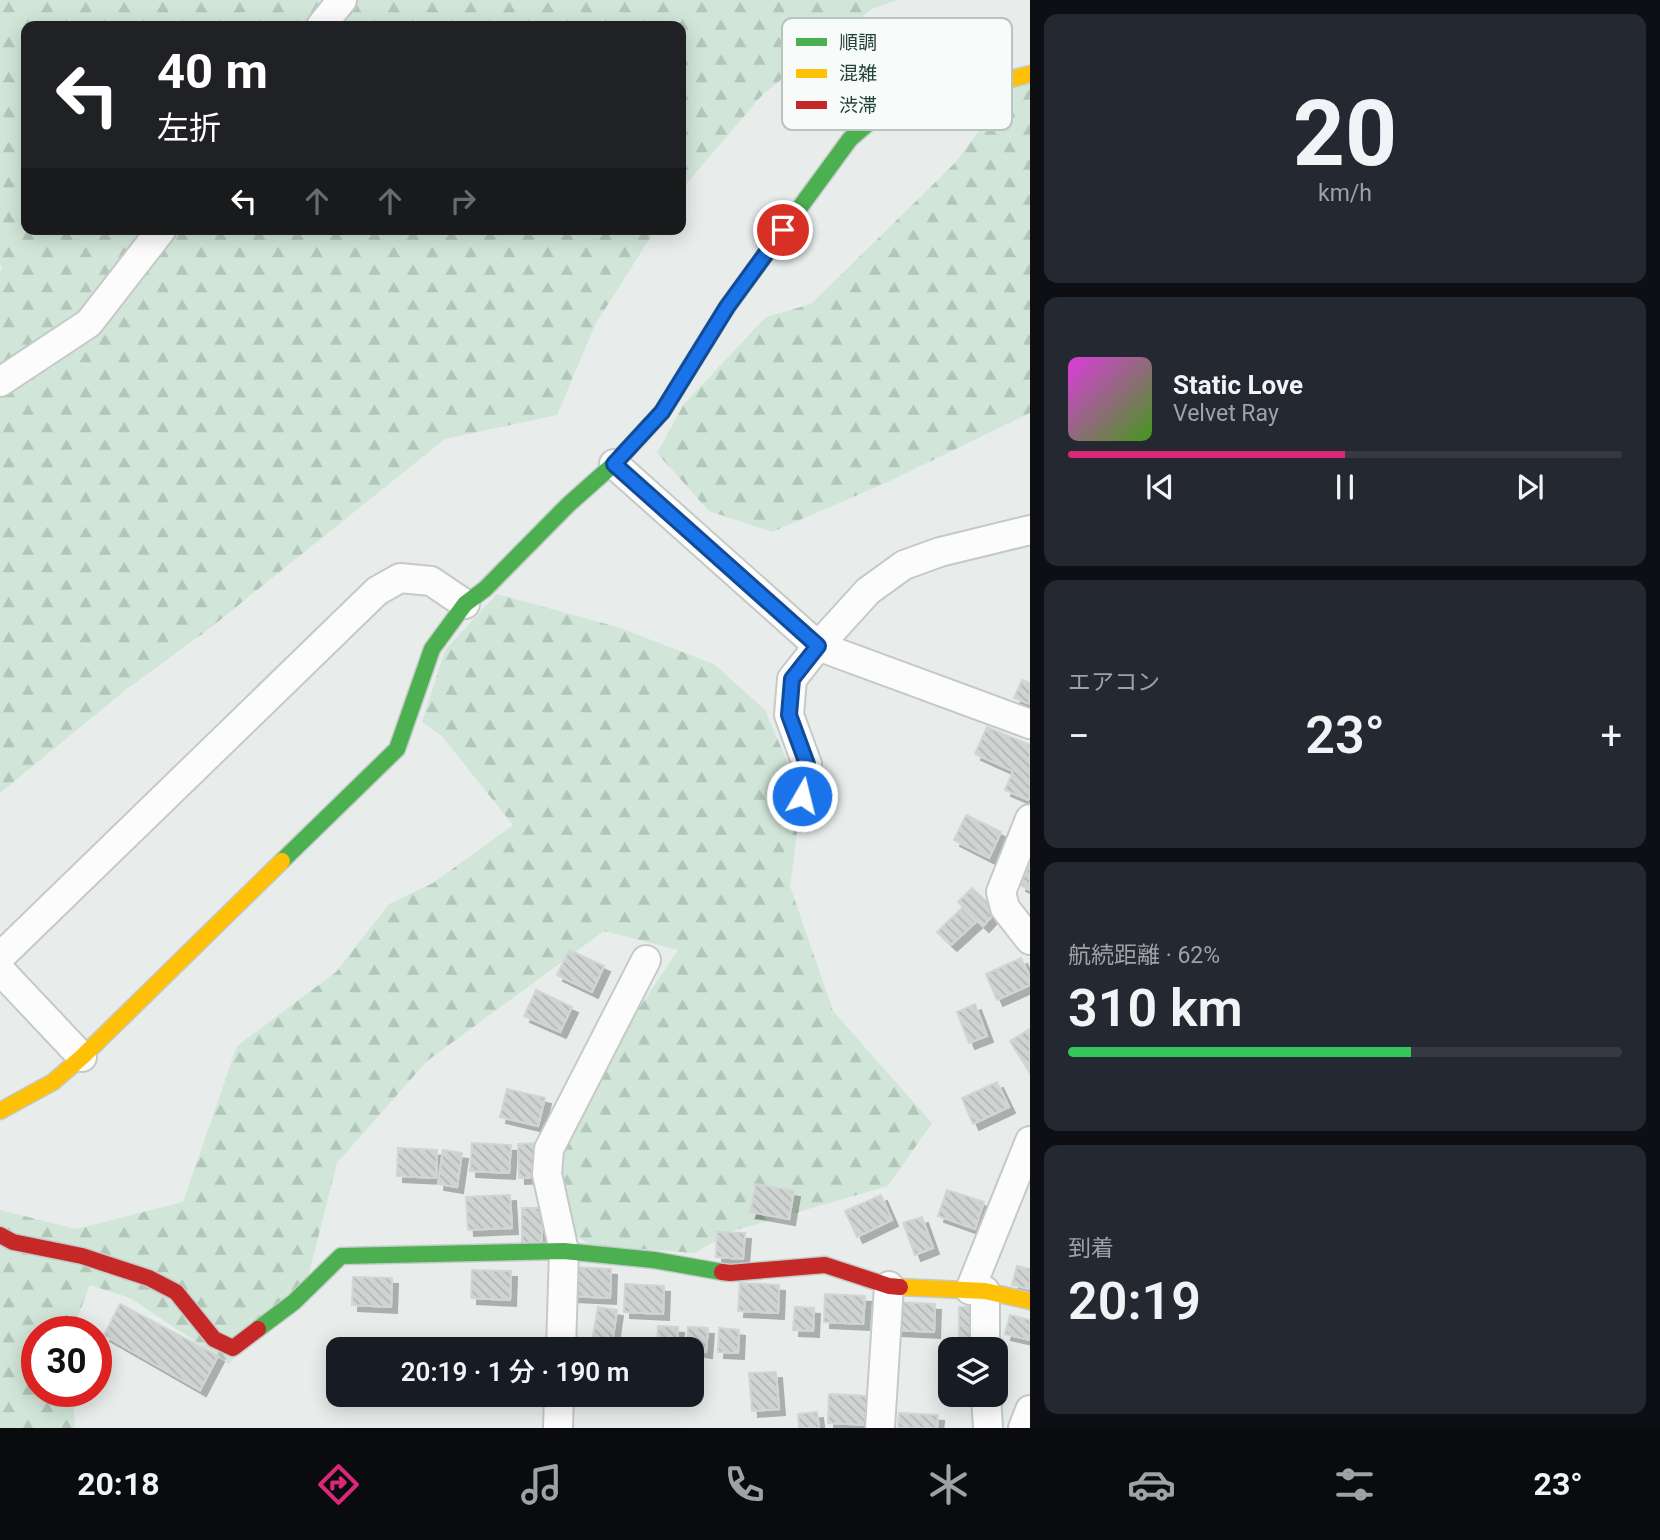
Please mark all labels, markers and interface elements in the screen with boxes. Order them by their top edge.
legend [782,18,1012,130]
text: 順調 [839,31,877,54]
text: 40 m [157,43,268,100]
icon: left [42,49,133,140]
text: 混雑 [839,62,877,85]
text: 20 [1293,81,1397,187]
text: 渋滞 [839,94,877,117]
text: 左折 [157,109,221,147]
text: km/h [1318,180,1372,207]
icon: left [225,182,263,220]
icon: ahead [298,182,336,220]
icon: ahead [371,182,409,220]
icon: right [444,182,482,220]
pin [753,200,813,260]
icon: arrive [764,211,802,249]
text: Static Love [1173,370,1303,400]
text: Velvet Ray [1173,400,1279,427]
icon: previous [1141,468,1179,506]
icon: pause [1326,468,1364,506]
icon: next [1511,468,1549,506]
text: エアコン [1068,669,1160,696]
text: 23° [1305,705,1385,766]
text: − [1068,714,1090,758]
text: + [1600,714,1622,758]
position arrow [765,759,839,833]
text: 航続距離 · 62% [1068,942,1220,969]
text: 310 km [1068,978,1243,1039]
text: 到着 [1068,1235,1114,1262]
text: 20:19 [1068,1271,1201,1332]
speed limit sign: 30 [21,1316,112,1407]
map controls [938,1337,1008,1407]
button: layers [938,1337,1008,1407]
text: 20:19 · 1 分 · 190 m [401,1357,629,1387]
icon: directions [314,1460,363,1509]
icon: music [517,1460,566,1509]
icon: phone [720,1460,769,1509]
icon: climate [924,1460,973,1509]
icon: car [1127,1460,1176,1509]
icon: filters [1330,1460,1379,1509]
text: 20:18 [77,1465,160,1503]
text: 23° [1534,1465,1583,1503]

